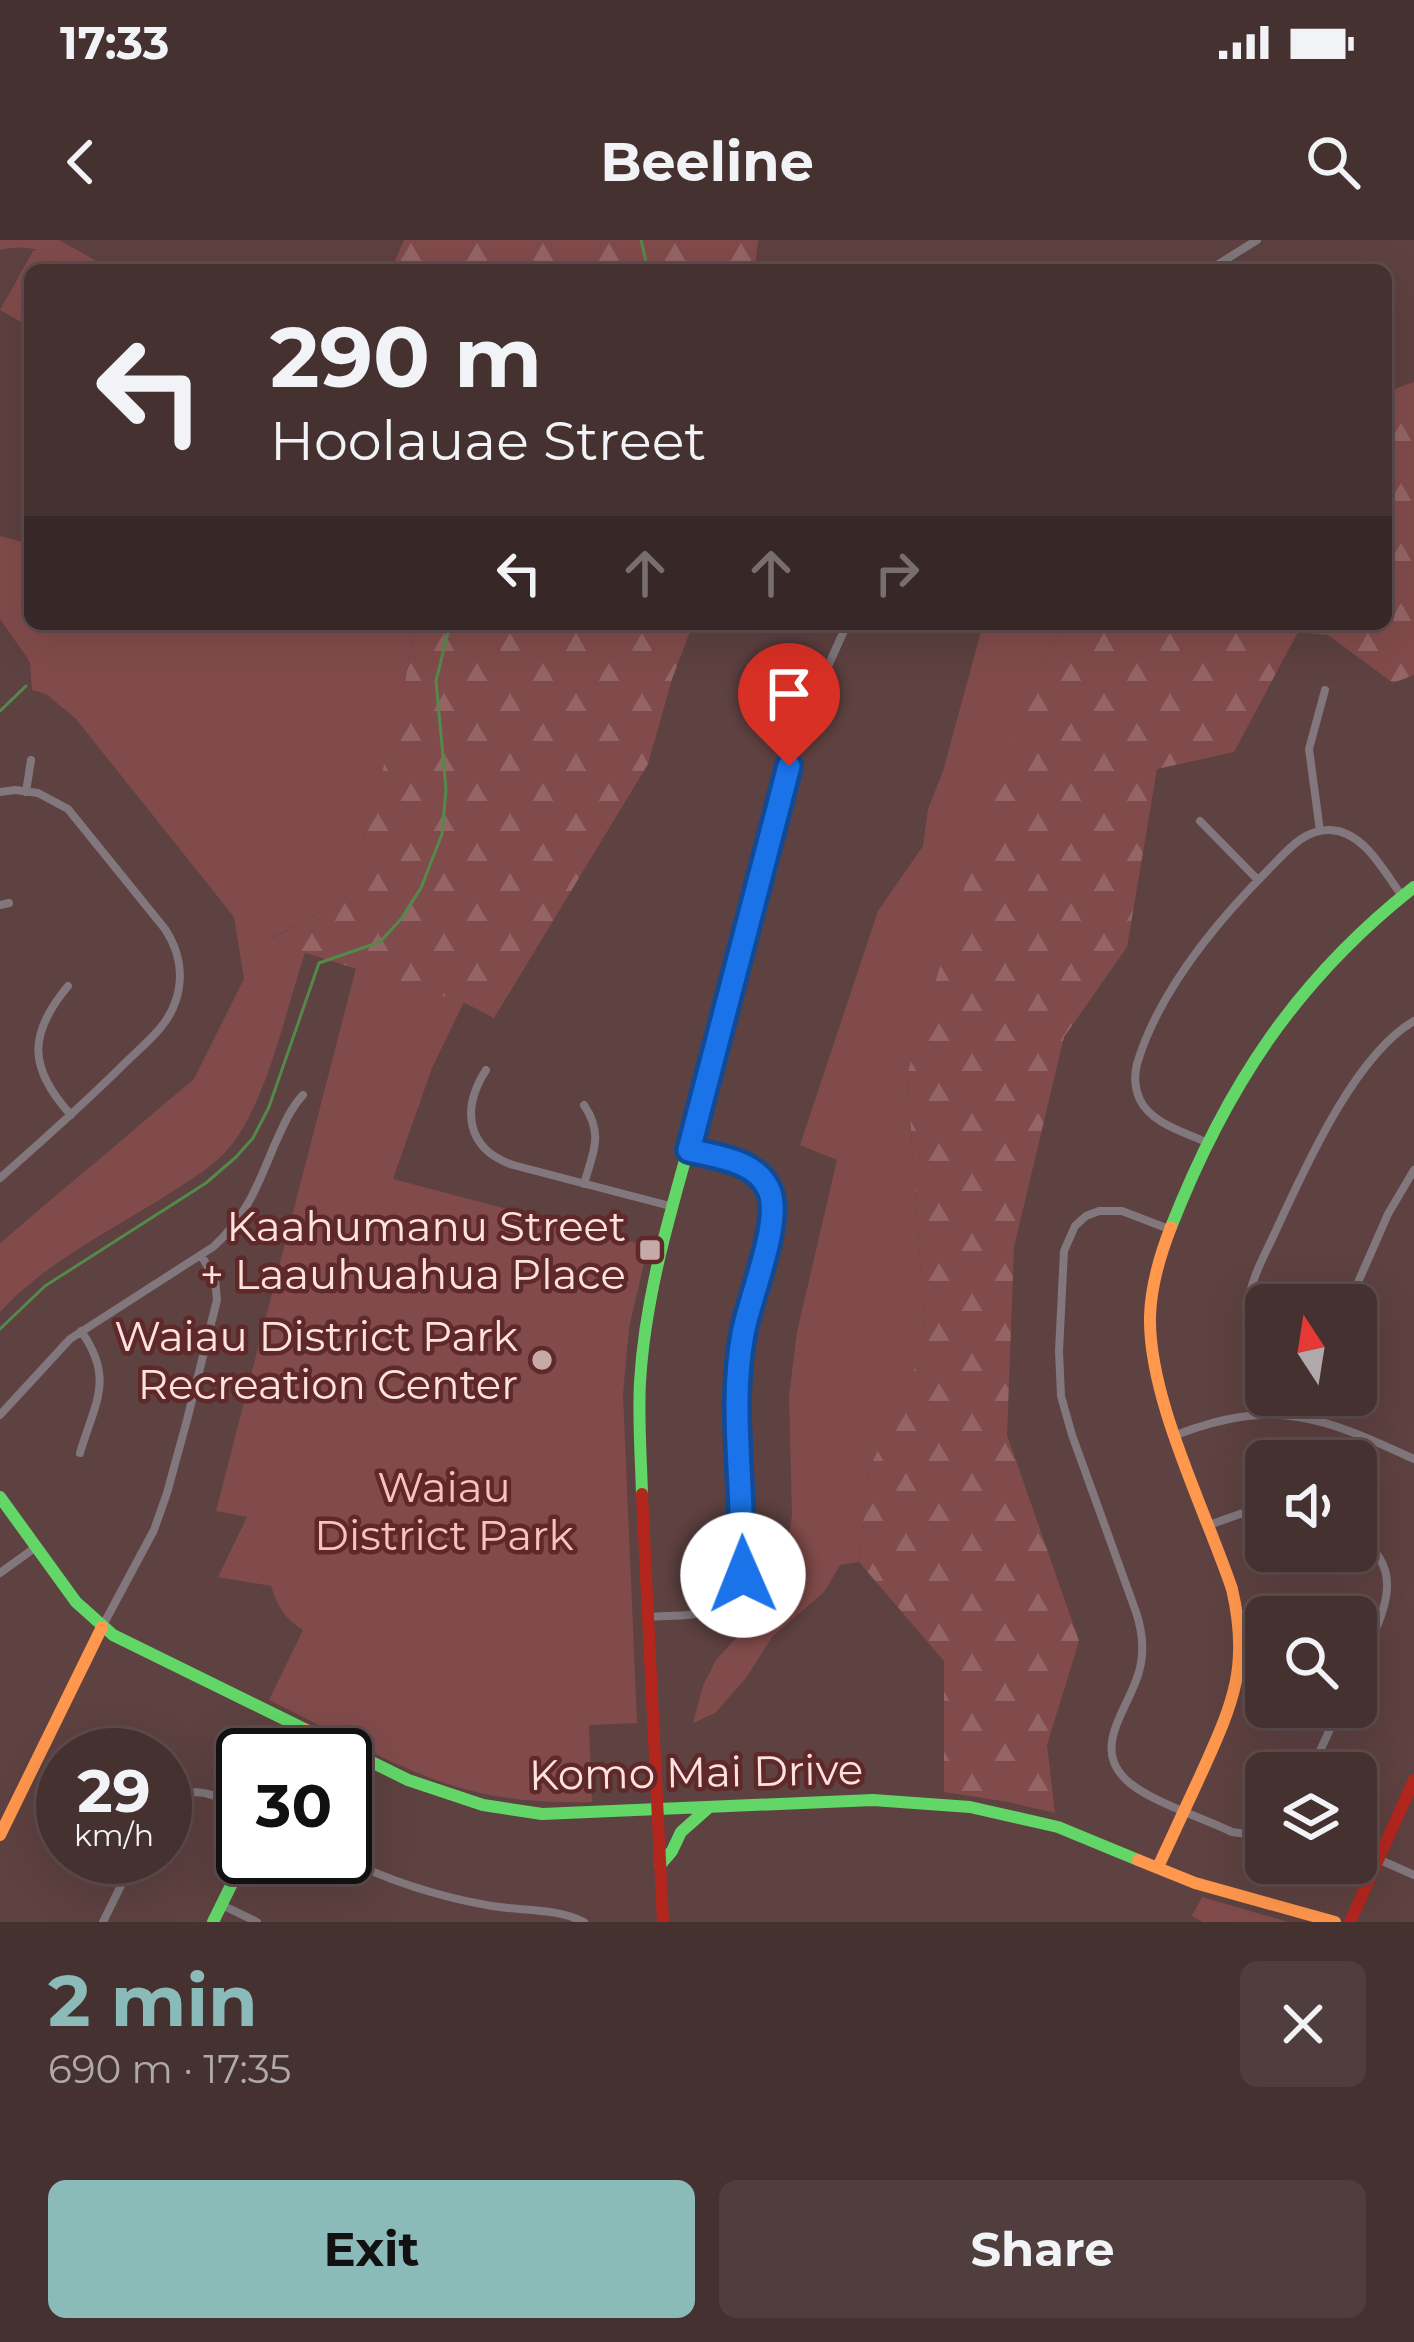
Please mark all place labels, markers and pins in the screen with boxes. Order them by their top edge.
pin [738,643,840,766]
place label: Kaahumanu Street + Laauhuahua Place [200,1200,626,1300]
marker: Kaahumanu Street + Laauhuahua Place [637,1237,663,1263]
place label: Waiau District Park Recreation Center [114,1310,518,1410]
marker: Waiau District Park Recreation Center [529,1347,555,1373]

